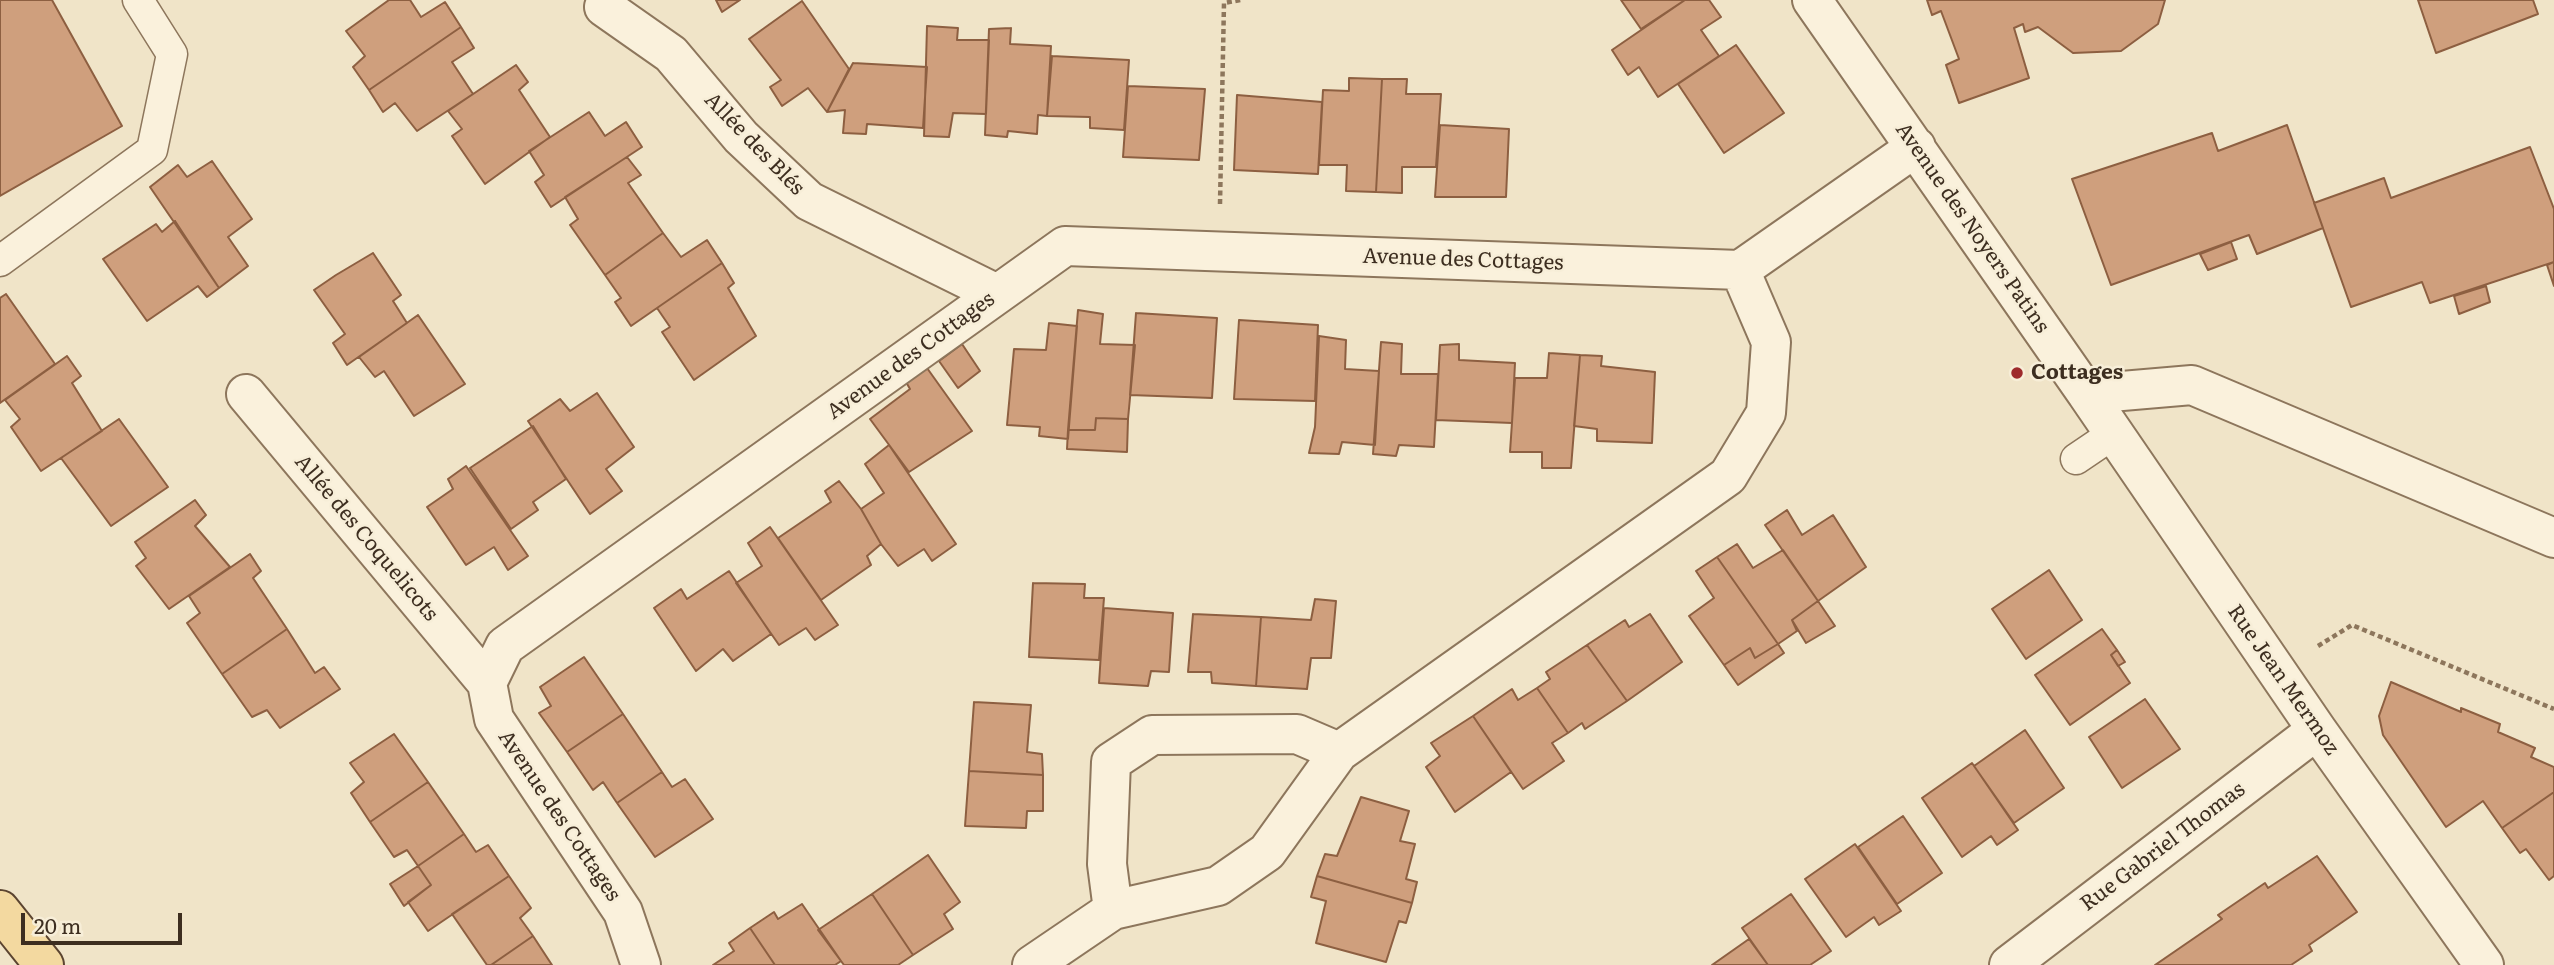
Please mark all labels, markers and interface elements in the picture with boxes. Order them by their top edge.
street label: Allée des Blés [699,87,809,201]
street label: Avenue des Noyers Patins [1890,118,2054,338]
street label: Avenue des Cottages [1362,244,1564,276]
street label: Avenue des Cottages [822,287,1000,425]
place label: Cottages [2031,360,2123,386]
marker: Cottages [2009,365,2025,381]
street label: Allée des Coquelicots [289,450,443,626]
street label: Rue Jean Mermoz [2222,600,2344,760]
street label: Avenue des Cottages [492,726,626,906]
street label: Rue Gabriel Thomas [2076,777,2250,917]
scale bar [24,898,186,942]
text: 20 m [34,909,81,940]

